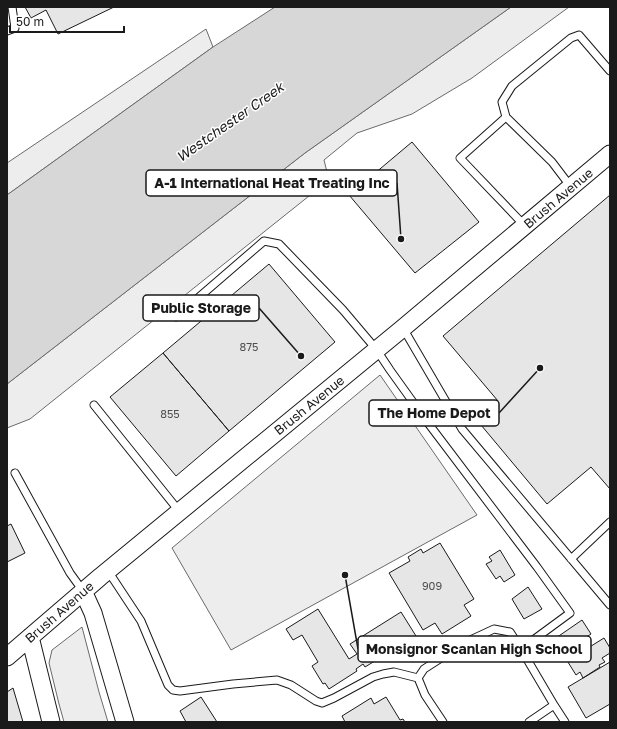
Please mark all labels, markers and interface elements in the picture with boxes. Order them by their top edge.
scale bar [10,8,124,34]
text: 50 m [16,14,44,29]
water label: Westchester Creek [173,77,289,165]
street label: Brush Avenue [520,164,596,232]
callout: A-1 International Heat Treating Inc [146,170,397,196]
text: A-1 International Heat Treating Inc [154,174,390,191]
callout: Public Storage [143,295,259,321]
text: Public Storage [151,299,251,316]
house number: 875 [240,340,258,353]
street label: Brush Avenue [271,372,347,438]
callout: The Home Depot [369,400,499,426]
text: The Home Depot [377,404,491,421]
house number: 855 [160,407,180,420]
street label: Brush Avenue [21,578,97,646]
house number: 909 [422,579,442,592]
callout: Monsignor Scanlan High School [358,636,591,662]
text: Monsignor Scanlan High School [366,640,583,657]

